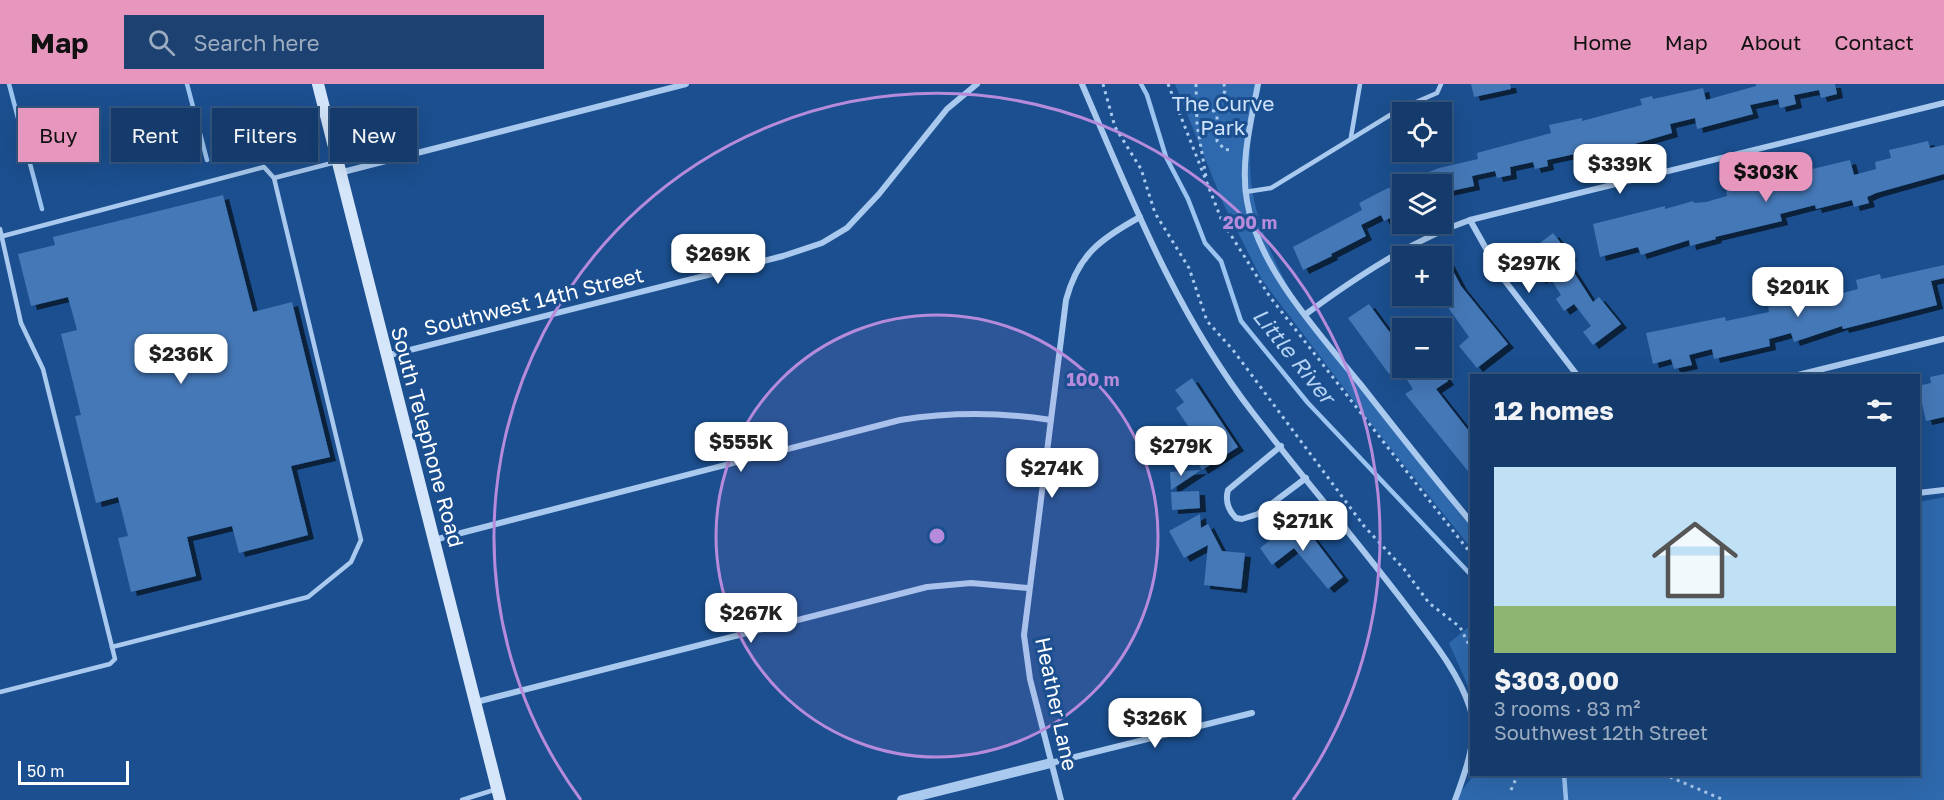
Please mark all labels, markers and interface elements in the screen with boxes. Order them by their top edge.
search box [124,15,544,69]
text: Map [30,26,88,59]
icon: search [145,26,178,59]
text: Search here [193,29,319,56]
text: Home [1572,29,1632,55]
text: Map [1665,29,1708,55]
text: About [1741,29,1801,55]
text: Contact [1834,29,1914,55]
park label: The Curve Park [1172,90,1274,140]
map controls [1392,102,1452,378]
button: locate [1392,102,1452,162]
chip: Buy [18,108,99,162]
chip: Rent [111,108,200,162]
chip: Filters [212,108,318,162]
chip: New [330,108,417,162]
pin: $339K [1578,144,1662,195]
text: $339K [1588,151,1653,175]
pin: $303K [1724,152,1808,203]
text: $303K [1733,159,1799,183]
button: layers [1392,174,1452,234]
text: 200 m [1223,211,1277,233]
pin: $269K [676,234,760,285]
text: $269K [685,241,751,265]
pin: $297K [1487,243,1571,294]
button: + [1392,246,1452,306]
text: $297K [1497,250,1561,274]
street label: Southwest 14th Street [421,261,646,341]
pin: $201K [1756,267,1840,318]
text: $201K [1766,274,1830,298]
water label: Little River [1248,303,1343,412]
button: − [1392,318,1452,378]
street label: South Telephone Road [386,323,470,550]
pin: $236K [139,334,223,385]
text: $236K [149,341,214,365]
text: 100 m [1067,368,1119,390]
icon: filters [1863,394,1896,427]
text: 12 homes [1494,395,1614,426]
pin: $555K [699,422,783,473]
pin: $279K [1139,426,1223,477]
text: $555K [709,429,773,453]
text: $279K [1149,433,1213,457]
pin: $274K [1010,448,1094,499]
text: $274K [1020,455,1084,479]
pin: $271K [1261,501,1345,552]
icon: home [1641,506,1749,614]
text: $271K [1272,508,1334,532]
centre of rings [927,526,947,546]
pin: $267K [709,593,793,644]
text: $267K [719,600,783,624]
street label: Heather Lane [1030,635,1084,773]
text: $303,000 [1494,665,1619,696]
text: 3 rooms · 83 m² [1494,696,1640,720]
pin: $326K [1113,698,1197,749]
text: $326K [1123,705,1188,729]
text: Southwest 12th Street [1494,720,1708,744]
scale bar [18,758,129,786]
text: 50 m [27,761,64,781]

